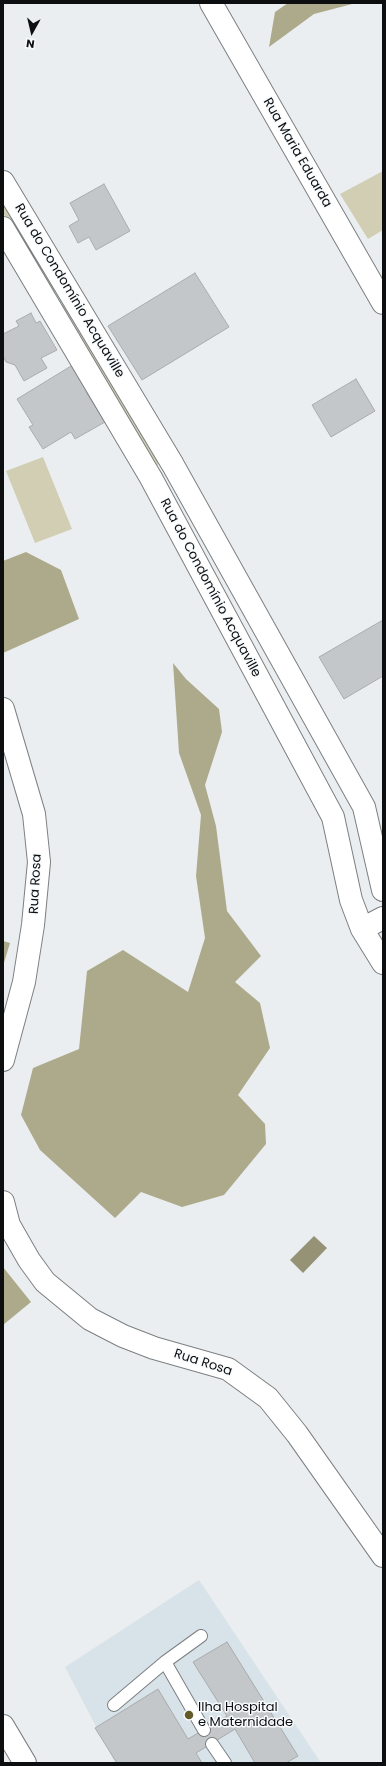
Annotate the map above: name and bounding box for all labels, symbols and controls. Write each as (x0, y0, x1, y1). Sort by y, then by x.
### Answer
north arrow (12, 12, 52, 52)
text: N (25, 35, 36, 52)
street label: Rua Maria Eduarda (259, 96, 335, 210)
street label: Rua do Condomínio Acquaville (11, 201, 127, 381)
street label: Rua do Condomínio Acquaville (156, 496, 264, 680)
street label: Rua Rosa (27, 853, 45, 915)
street label: Rua Rosa (172, 1346, 234, 1380)
place label: Ilha Hospital e Maternidade (198, 1700, 293, 1731)
marker: Ilha Hospital e Maternidade (183, 1709, 195, 1721)

